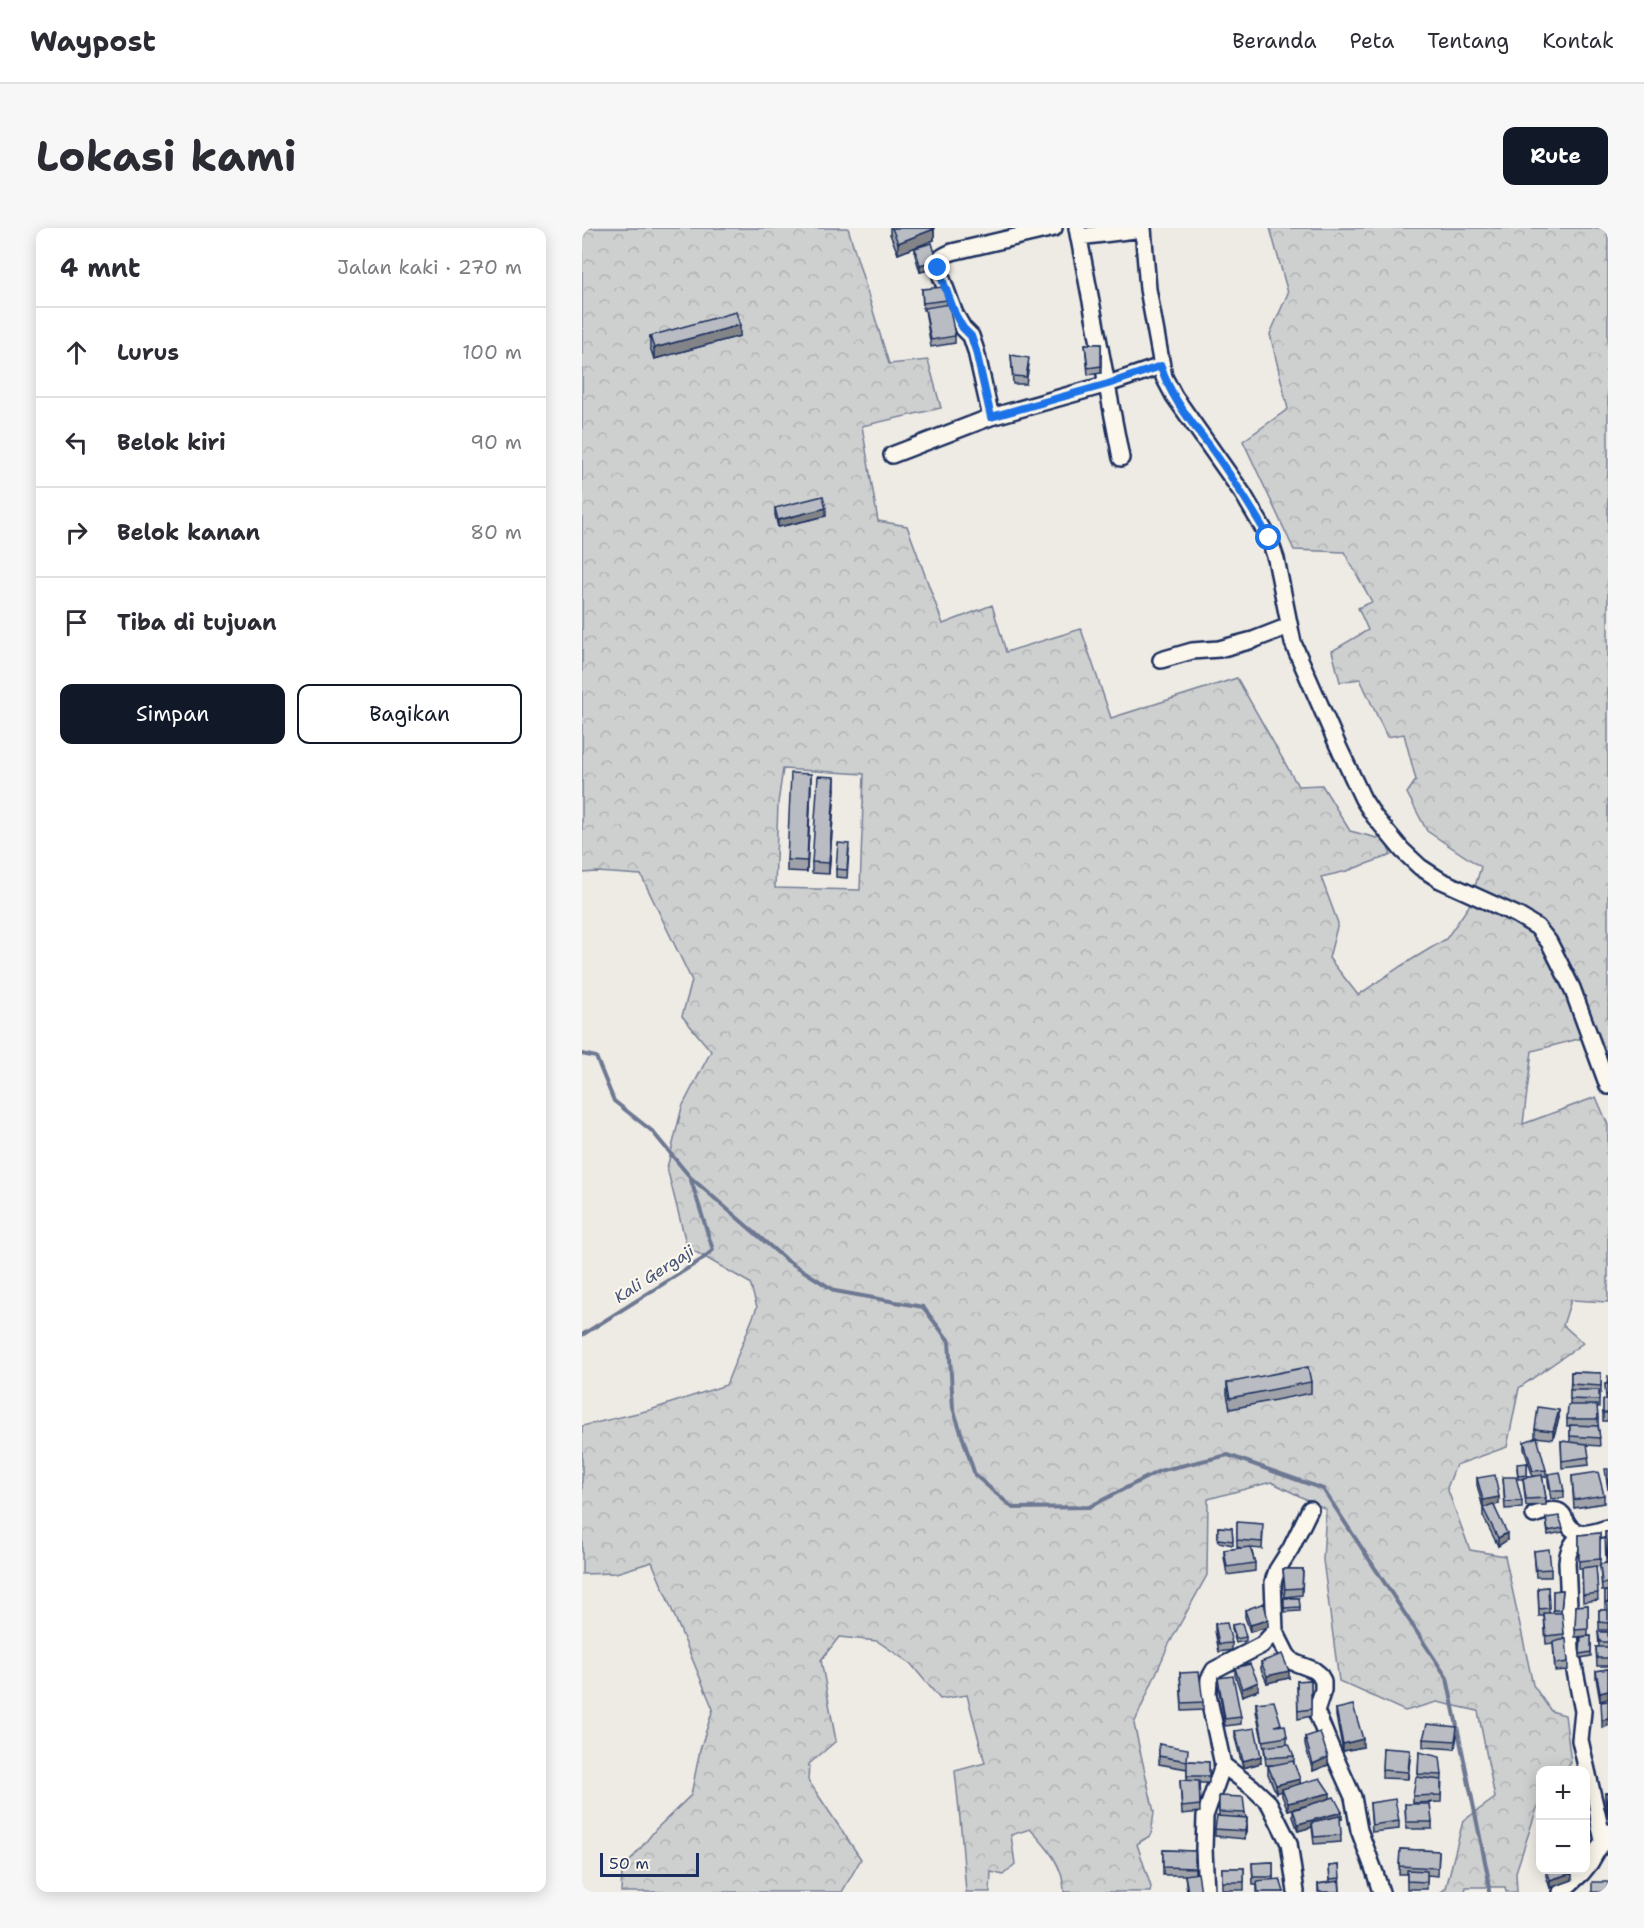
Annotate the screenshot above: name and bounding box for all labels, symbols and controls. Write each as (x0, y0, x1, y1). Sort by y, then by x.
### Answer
text: Waypost (30, 22, 156, 60)
text: Beranda (1232, 27, 1317, 55)
text: Peta (1350, 27, 1394, 55)
text: Tentang (1427, 27, 1509, 55)
text: Kontak (1542, 27, 1614, 55)
button: Rute (1503, 127, 1608, 185)
text: Lokasi kami (36, 128, 297, 184)
text: 4 mnt (60, 250, 140, 285)
text: Jalan kaki · 270 m (337, 254, 522, 280)
route end (924, 254, 950, 280)
icon: ahead (60, 336, 93, 369)
text: Lurus (117, 338, 179, 367)
text: 100 m (462, 339, 522, 365)
icon: left (60, 426, 93, 459)
text: Belok kiri (117, 428, 226, 457)
text: 90 m (470, 429, 522, 455)
icon: right (60, 516, 93, 549)
text: Belok kanan (117, 518, 260, 547)
text: 80 m (470, 519, 522, 545)
route start (1255, 524, 1281, 550)
icon: arrive (60, 606, 93, 639)
text: Tiba di tujuan (117, 608, 277, 637)
button: Simpan (60, 684, 285, 744)
button: Bagikan (297, 684, 522, 744)
water label: Kali Gergaji (610, 1240, 698, 1308)
map controls (1536, 1766, 1590, 1874)
button: + (1536, 1766, 1590, 1820)
button: − (1536, 1820, 1590, 1874)
scale bar (600, 1850, 699, 1878)
text: 50 m (609, 1853, 649, 1874)

